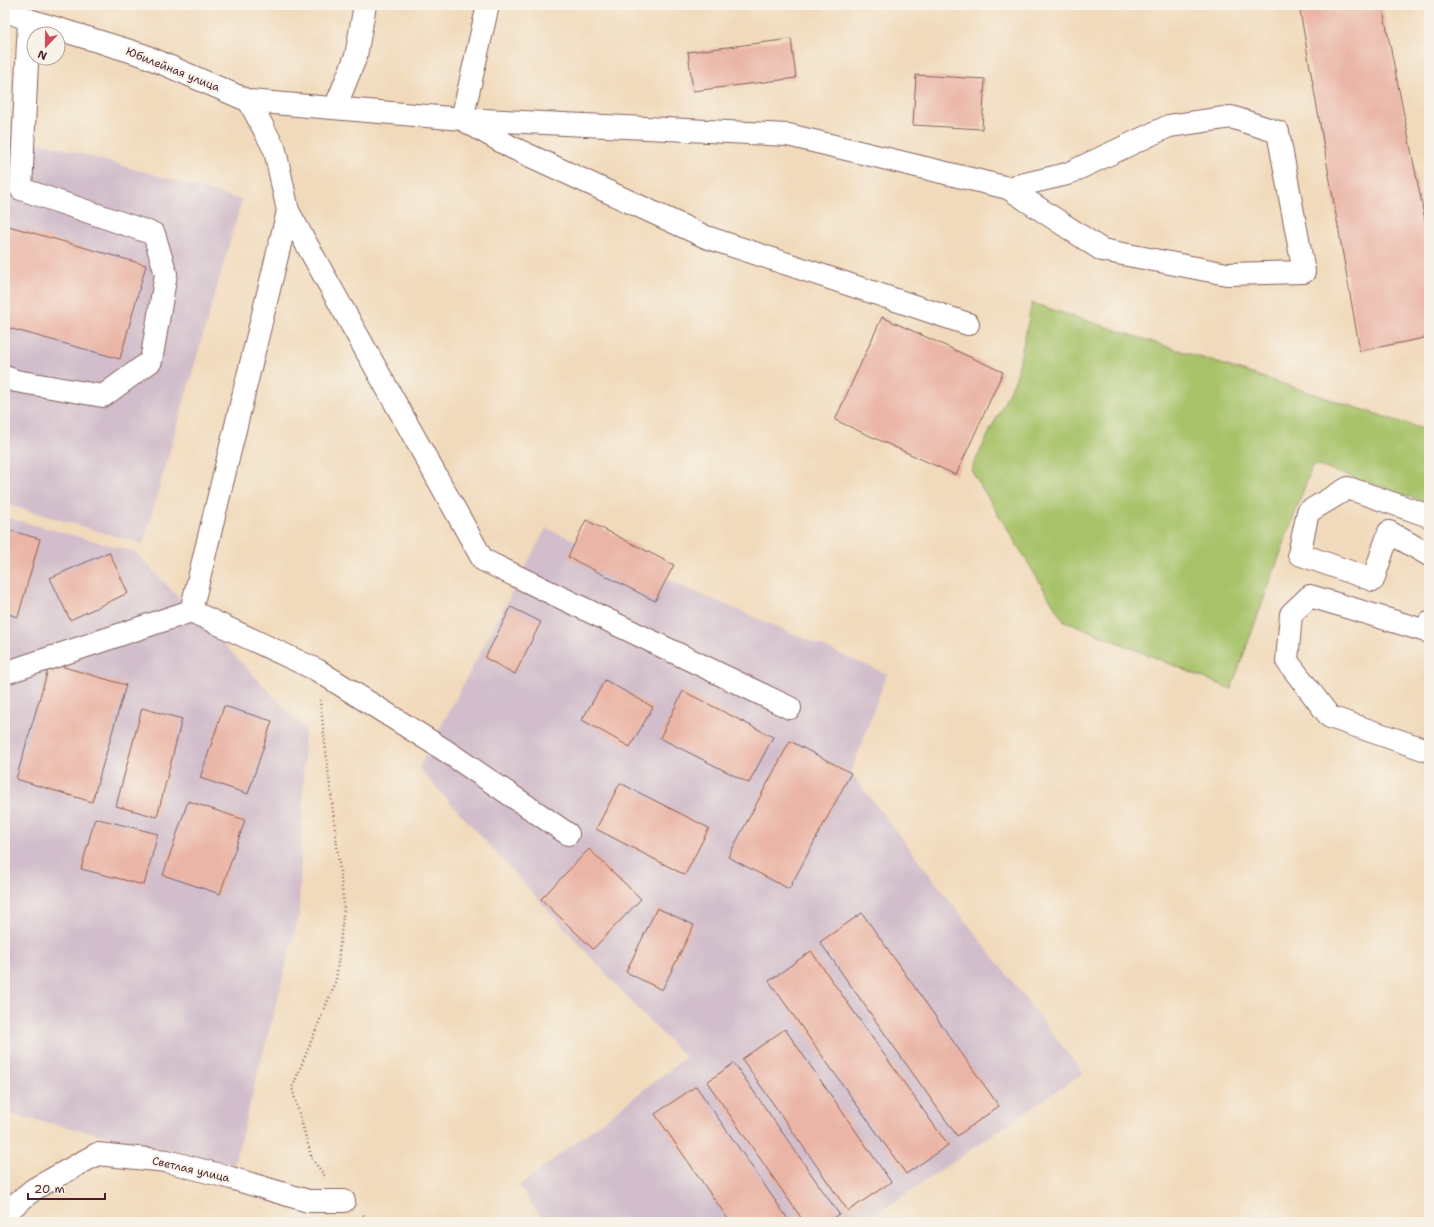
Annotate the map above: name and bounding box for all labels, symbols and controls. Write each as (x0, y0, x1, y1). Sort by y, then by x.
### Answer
north arrow (26, 26, 66, 66)
street label: Юбилейная улица (124, 44, 222, 95)
text: N (35, 46, 49, 63)
street label: Светлая улица (151, 1153, 231, 1186)
scale bar (28, 1175, 105, 1201)
text: 20 m (34, 1181, 65, 1197)

